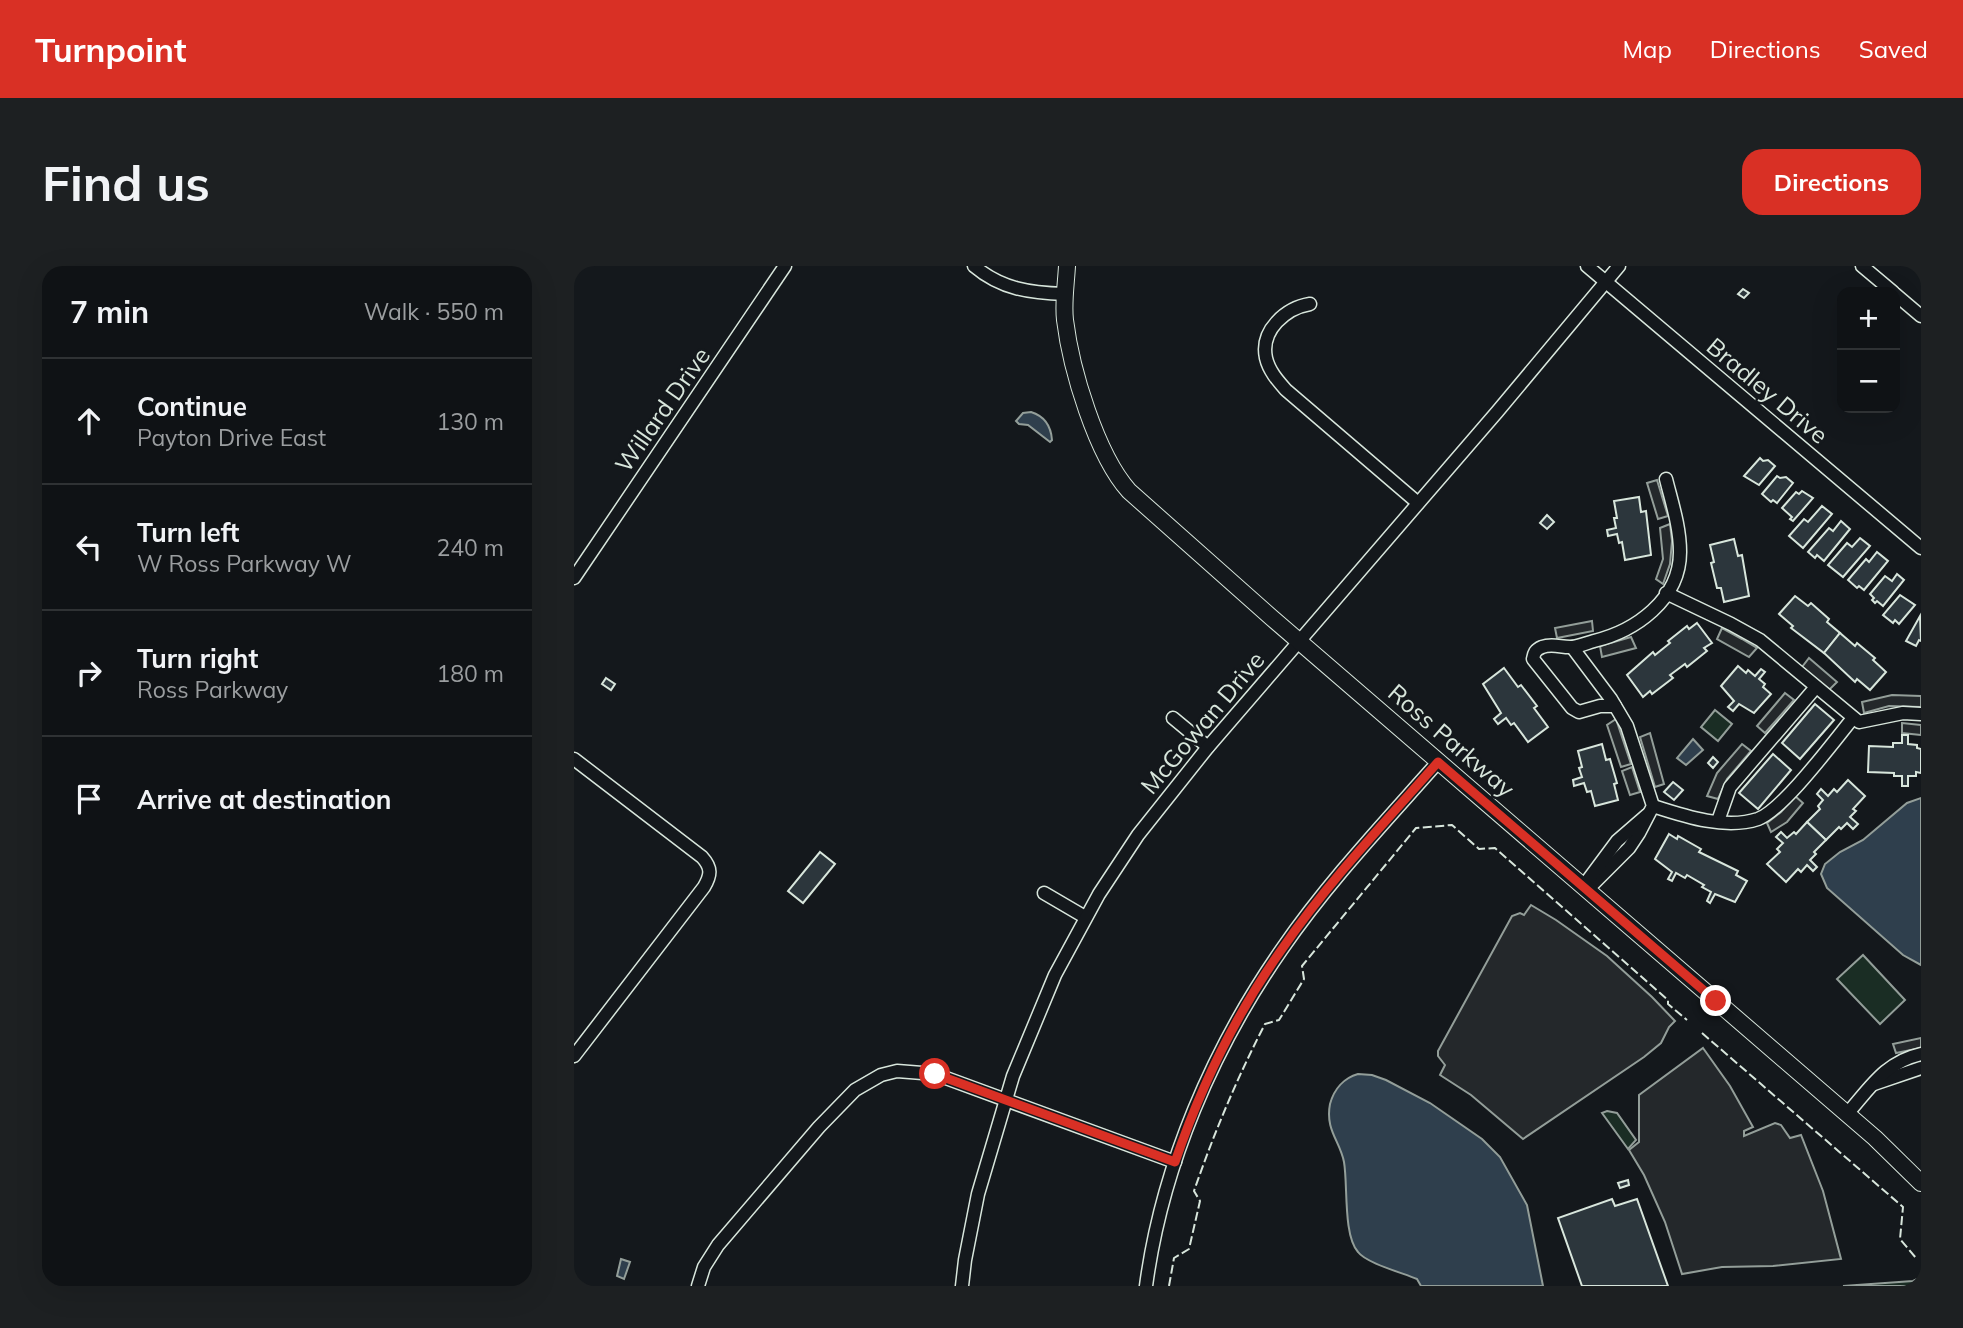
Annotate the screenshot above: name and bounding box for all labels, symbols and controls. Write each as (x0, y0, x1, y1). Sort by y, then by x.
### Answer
text: Turnpoint (35, 29, 187, 70)
text: Map (1622, 34, 1672, 64)
text: Directions (1710, 34, 1821, 64)
text: Saved (1859, 34, 1928, 64)
button: Directions (1742, 149, 1921, 215)
text: Find us (42, 152, 210, 213)
map controls (1837, 287, 1900, 413)
button: + (1837, 287, 1900, 350)
text: 7 min (70, 293, 149, 331)
text: Walk · 550 m (364, 297, 504, 326)
street label: Bradley Drive (1701, 331, 1834, 450)
street label: Willard Drive (608, 341, 716, 478)
button: − (1837, 350, 1900, 413)
text: Continue (137, 390, 247, 423)
icon: ahead (70, 402, 108, 440)
text: 130 m (436, 407, 504, 436)
text: Payton Drive East (137, 423, 326, 452)
text: Turn left (137, 516, 239, 549)
icon: left (70, 528, 108, 566)
text: 240 m (436, 533, 504, 562)
text: W Ross Parkway W (137, 549, 351, 578)
text: Turn right (137, 642, 258, 675)
street label: McGowan Drive (1134, 645, 1271, 800)
icon: right (70, 654, 108, 692)
text: 180 m (436, 659, 504, 688)
text: Ross Parkway (137, 675, 288, 704)
street label: Ross Parkway (1382, 677, 1521, 804)
icon: arrive (70, 780, 108, 818)
text: Arrive at destination (137, 783, 392, 816)
route end (1700, 985, 1731, 1016)
route start (919, 1058, 950, 1089)

